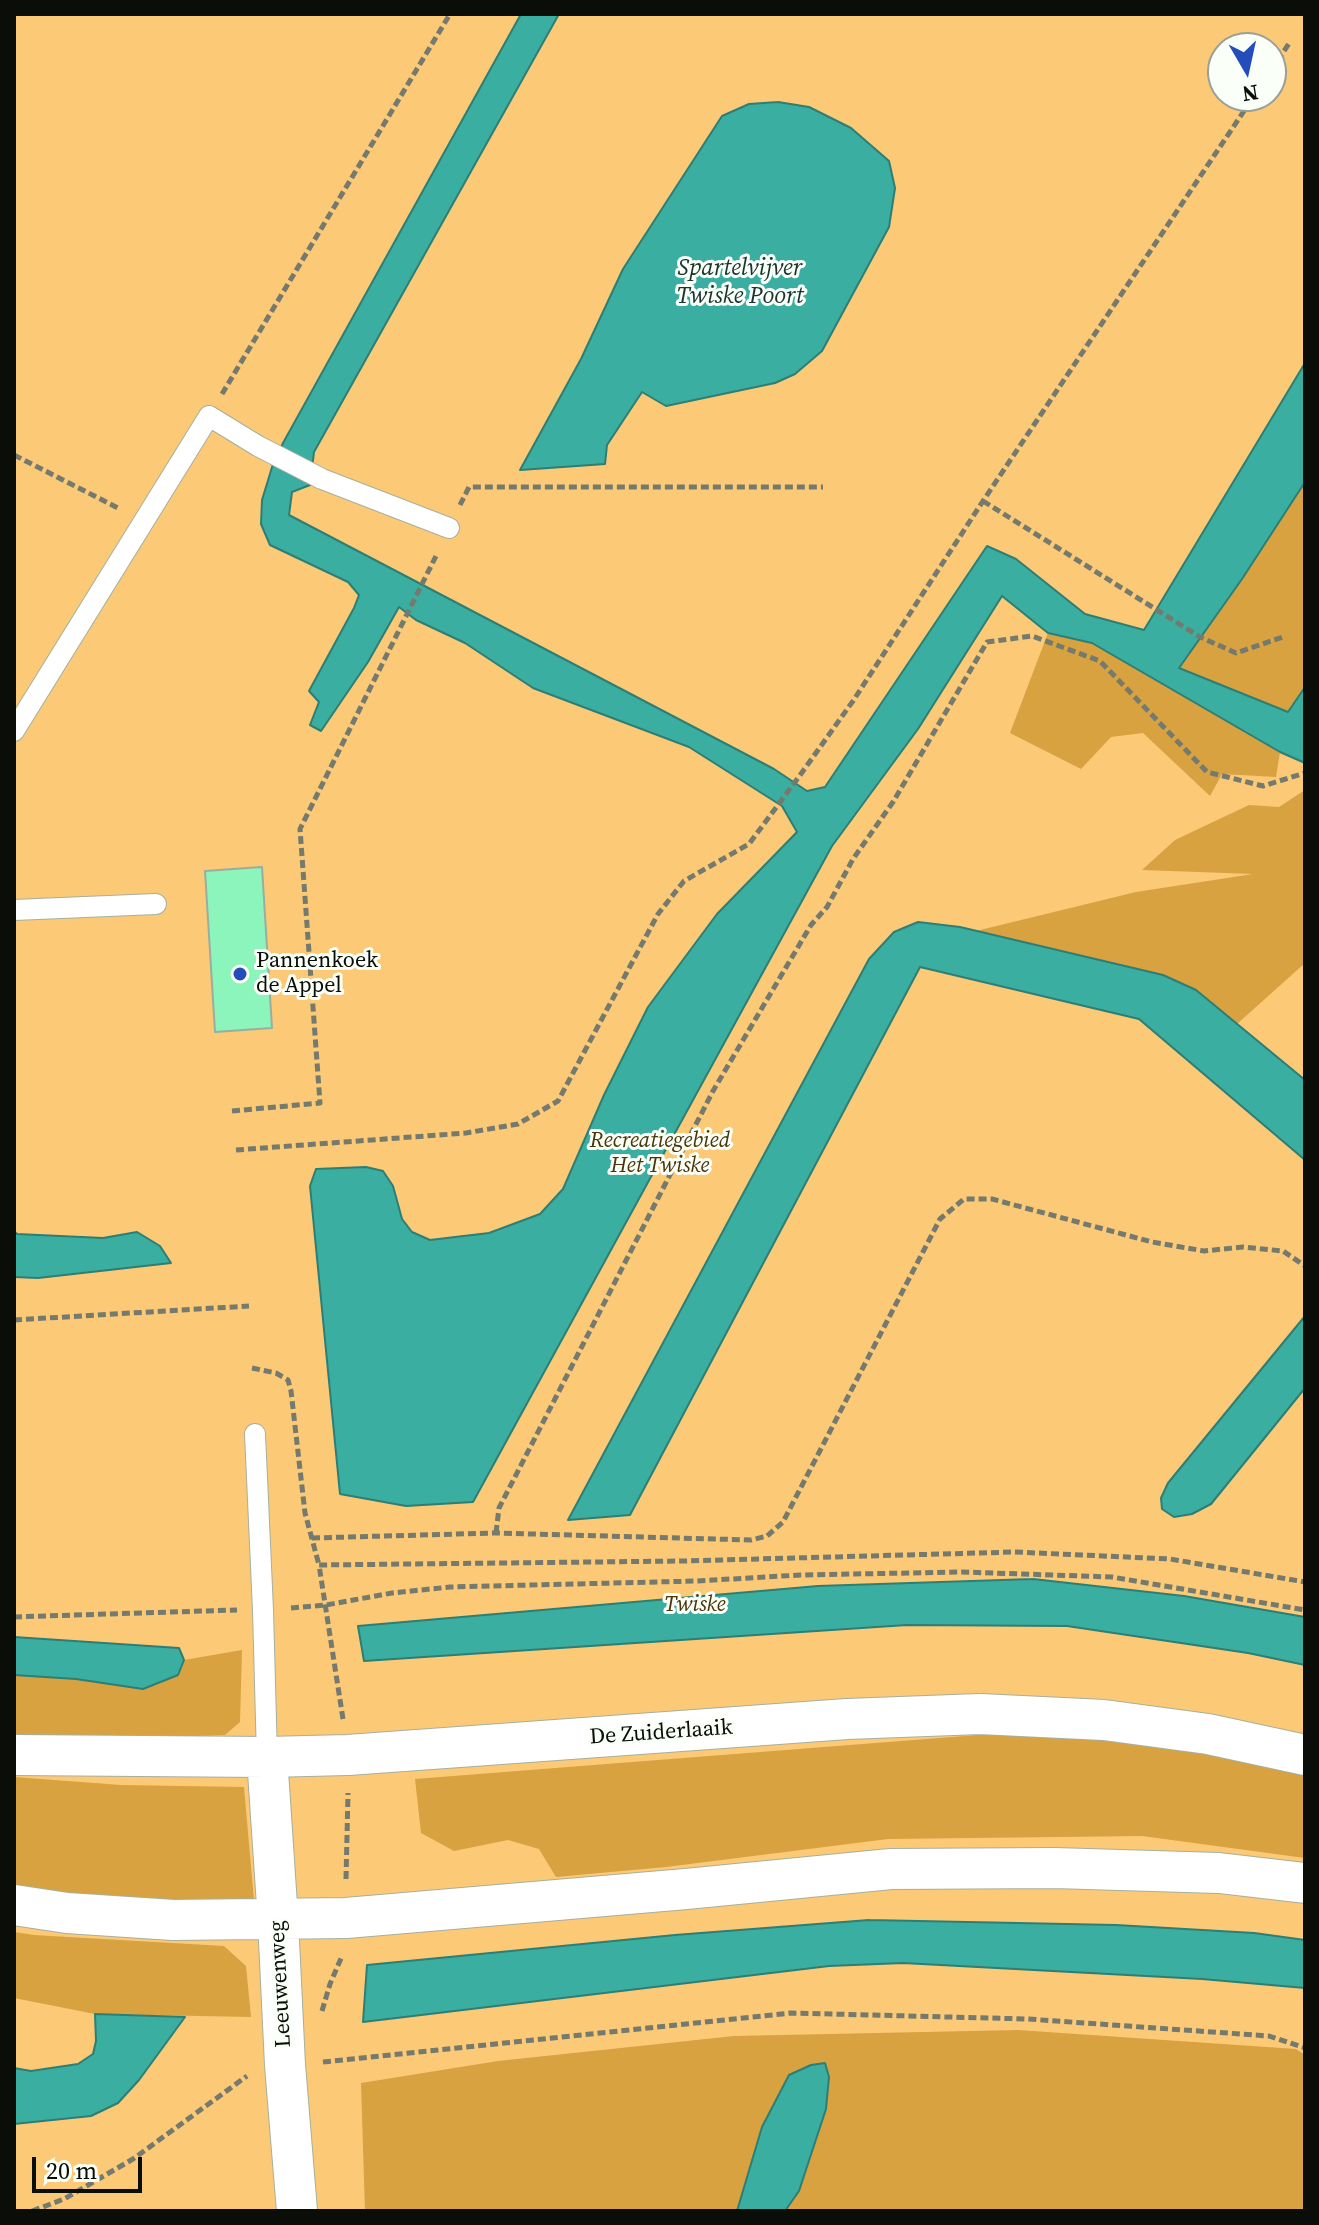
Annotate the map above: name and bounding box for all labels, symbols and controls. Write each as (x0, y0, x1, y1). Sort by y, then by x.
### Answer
north arrow (1207, 32, 1287, 112)
text: N (1240, 78, 1261, 110)
water label: Spartelvijver Twiske Poort (676, 255, 804, 311)
place label: Pannenkoek de Appel (256, 948, 378, 1000)
marker: Pannenkoek de Appel (231, 965, 249, 983)
park label: Recreatiegebied Het Twiske (590, 1128, 730, 1180)
park label: Twiske (664, 1592, 726, 1618)
street label: De Zuiderlaaik (589, 1715, 733, 1751)
street label: Leeuwenweg (264, 1920, 298, 2048)
scale bar (36, 2141, 146, 2191)
text: 20 m (46, 2154, 97, 2187)

